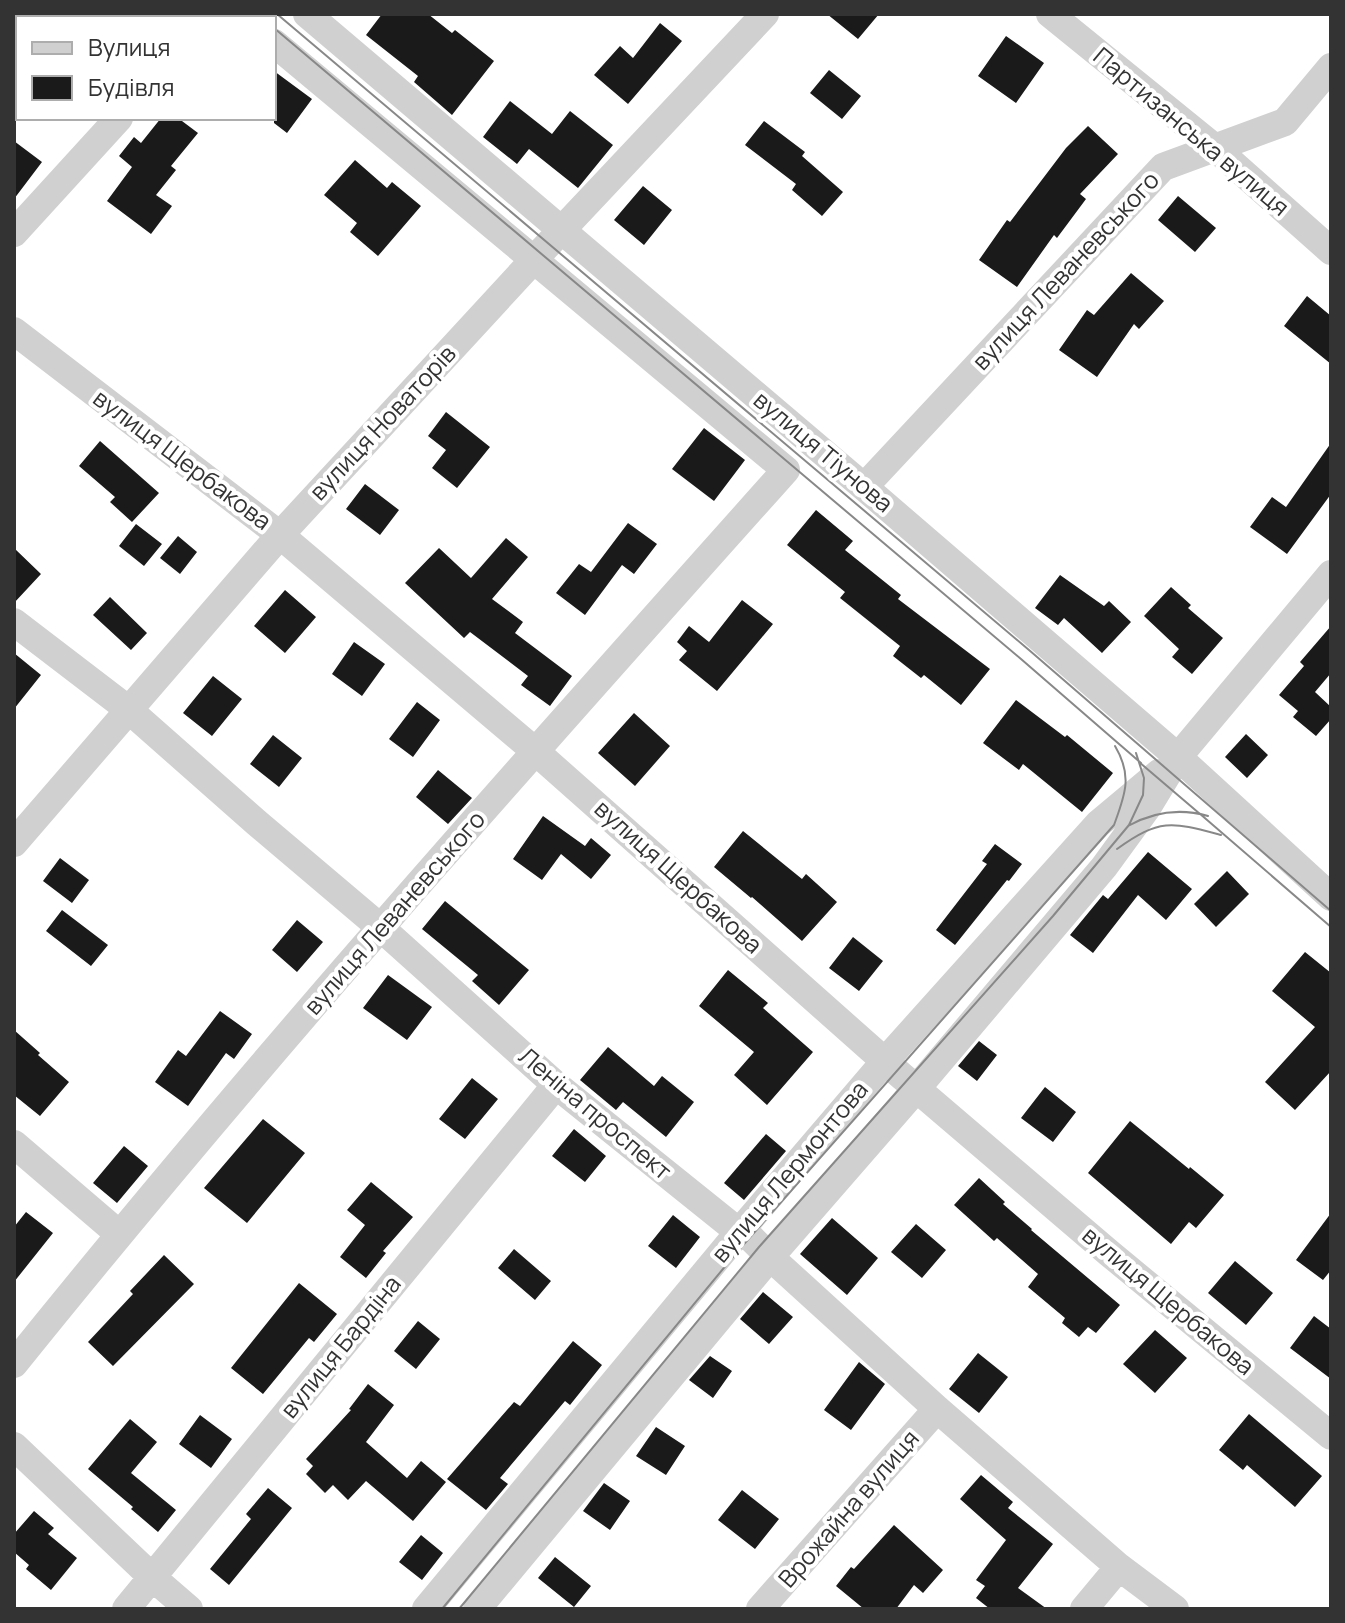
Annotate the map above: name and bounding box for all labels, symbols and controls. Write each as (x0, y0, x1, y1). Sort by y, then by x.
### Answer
legend (16, 16, 276, 120)
text: Вулиця (88, 30, 170, 63)
street label: Партизанська вулиця (1087, 39, 1297, 223)
text: Будівля (88, 70, 175, 103)
street label: вулиця Леваневського (964, 163, 1166, 377)
street label: вулиця Новаторів (301, 337, 463, 507)
street label: вулиця Щербакова (87, 381, 279, 537)
street label: вулиця Тіунова (747, 383, 901, 519)
street label: вулиця Щербакова (588, 792, 770, 960)
street label: вулиця Леваневського (296, 803, 492, 1021)
street label: Леніна проспект (513, 1039, 679, 1187)
street label: вулиця Лермонтова (703, 1073, 875, 1269)
street label: вулиця Щербакова (1076, 1218, 1262, 1382)
street label: вулиця Бардіна (272, 1268, 408, 1424)
street label: Врожайна вулиця (770, 1422, 926, 1594)

